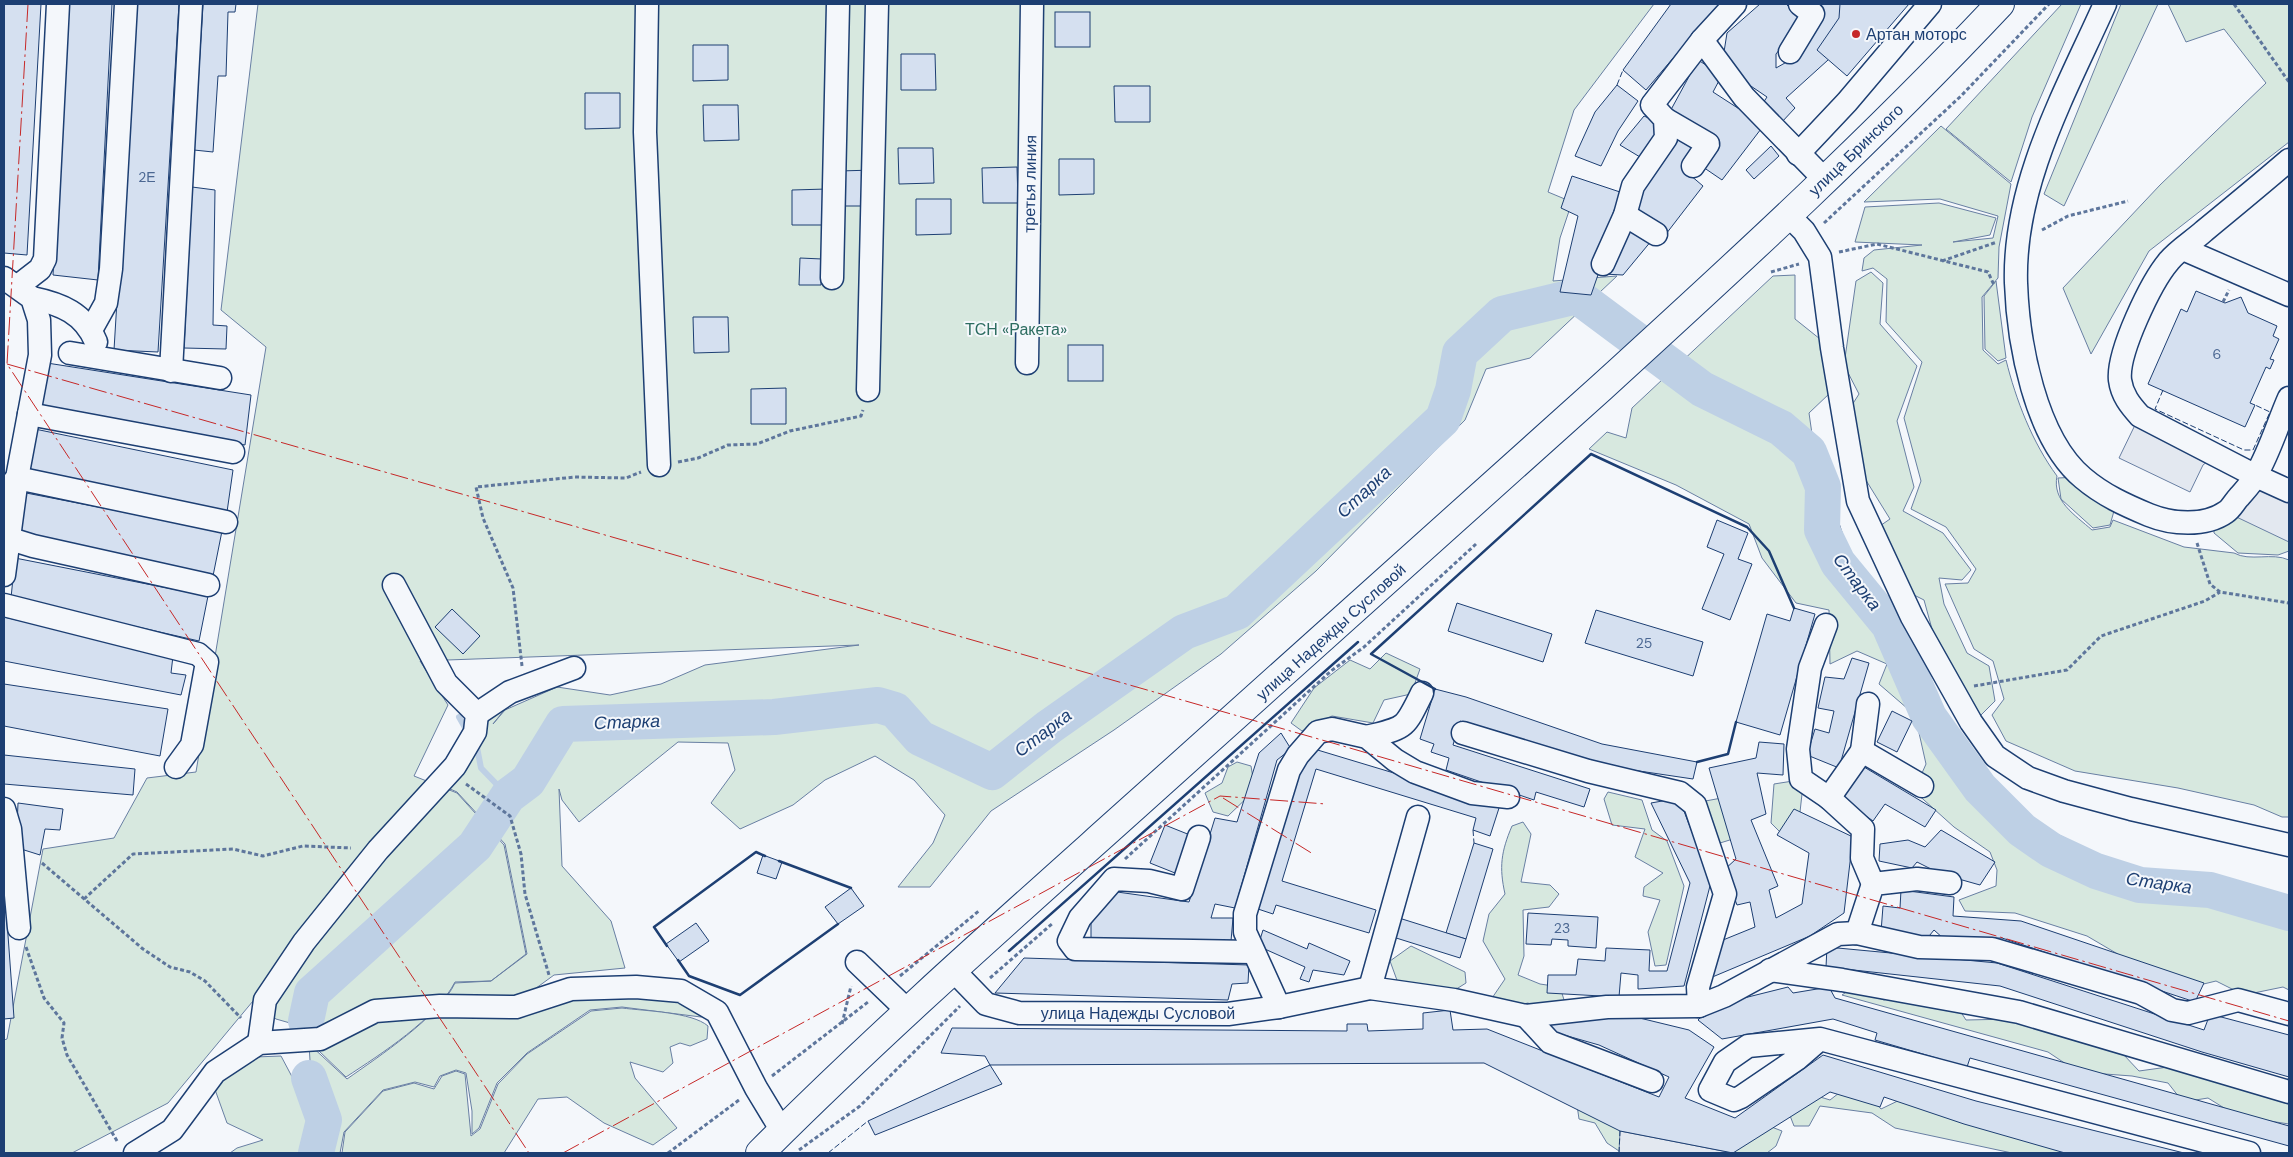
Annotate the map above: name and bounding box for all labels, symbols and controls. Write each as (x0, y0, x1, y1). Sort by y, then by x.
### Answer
place label: Артан моторс (1866, 24, 1967, 45)
marker: Артан моторс (1850, 28, 1862, 40)
street label: улица Бринского (1804, 99, 1908, 201)
street label: третья линия (1019, 135, 1041, 233)
house number: 2Е (138, 168, 156, 186)
park label: ТСН «Ракета» (965, 319, 1067, 340)
house number: 6 (2213, 345, 2221, 363)
water label: Старка (1332, 461, 1396, 523)
water label: Старка (1827, 548, 1887, 616)
street label: улица Надежды Сусловой (1252, 559, 1410, 705)
house number: 25 (1636, 634, 1652, 652)
water label: Старка (1009, 703, 1077, 763)
water label: Старка (593, 709, 661, 735)
water label: Старка (2124, 867, 2194, 899)
house number: 23 (1554, 919, 1570, 937)
street label: улица Надежды Сусловой (1041, 1003, 1235, 1024)

